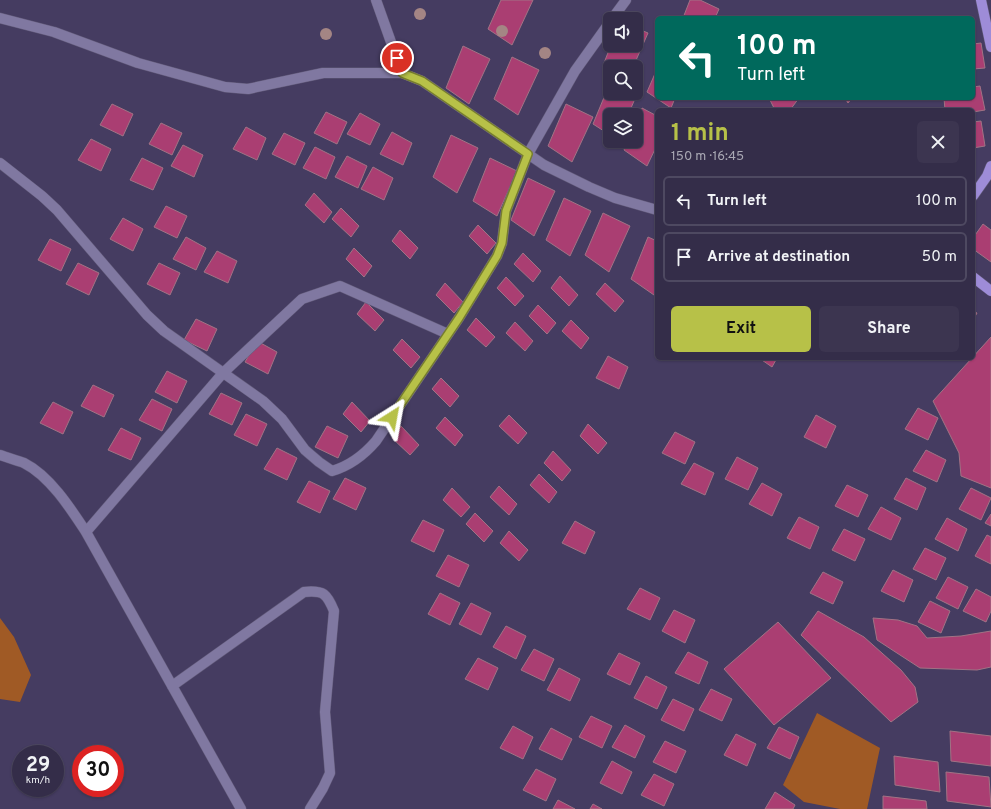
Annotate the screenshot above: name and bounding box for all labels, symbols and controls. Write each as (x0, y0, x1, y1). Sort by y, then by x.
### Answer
map controls (603, 12, 643, 148)
button: sound (603, 12, 643, 52)
text: 100 m (737, 29, 817, 65)
icon: left (671, 32, 723, 84)
pin (380, 41, 414, 75)
icon: arrive (386, 47, 408, 69)
button: search (603, 60, 643, 100)
text: Turn left (737, 64, 805, 87)
button: layers (603, 108, 643, 148)
text: 1 min (671, 119, 729, 149)
button: close (917, 121, 959, 163)
text: 150 m · 16:45 (671, 149, 744, 165)
icon: left (673, 190, 695, 212)
text: Turn left (707, 192, 767, 211)
text: 100 m (916, 192, 957, 211)
icon: arrive (673, 246, 695, 268)
text: Arrive at destination (707, 248, 850, 267)
text: 50 m (922, 248, 957, 267)
button: Exit (671, 306, 811, 352)
button: Share (819, 306, 959, 352)
position arrow (371, 396, 413, 438)
speed limit sign: 30 (72, 745, 124, 797)
text: 29 (26, 753, 50, 779)
text: km/h (26, 774, 50, 787)

